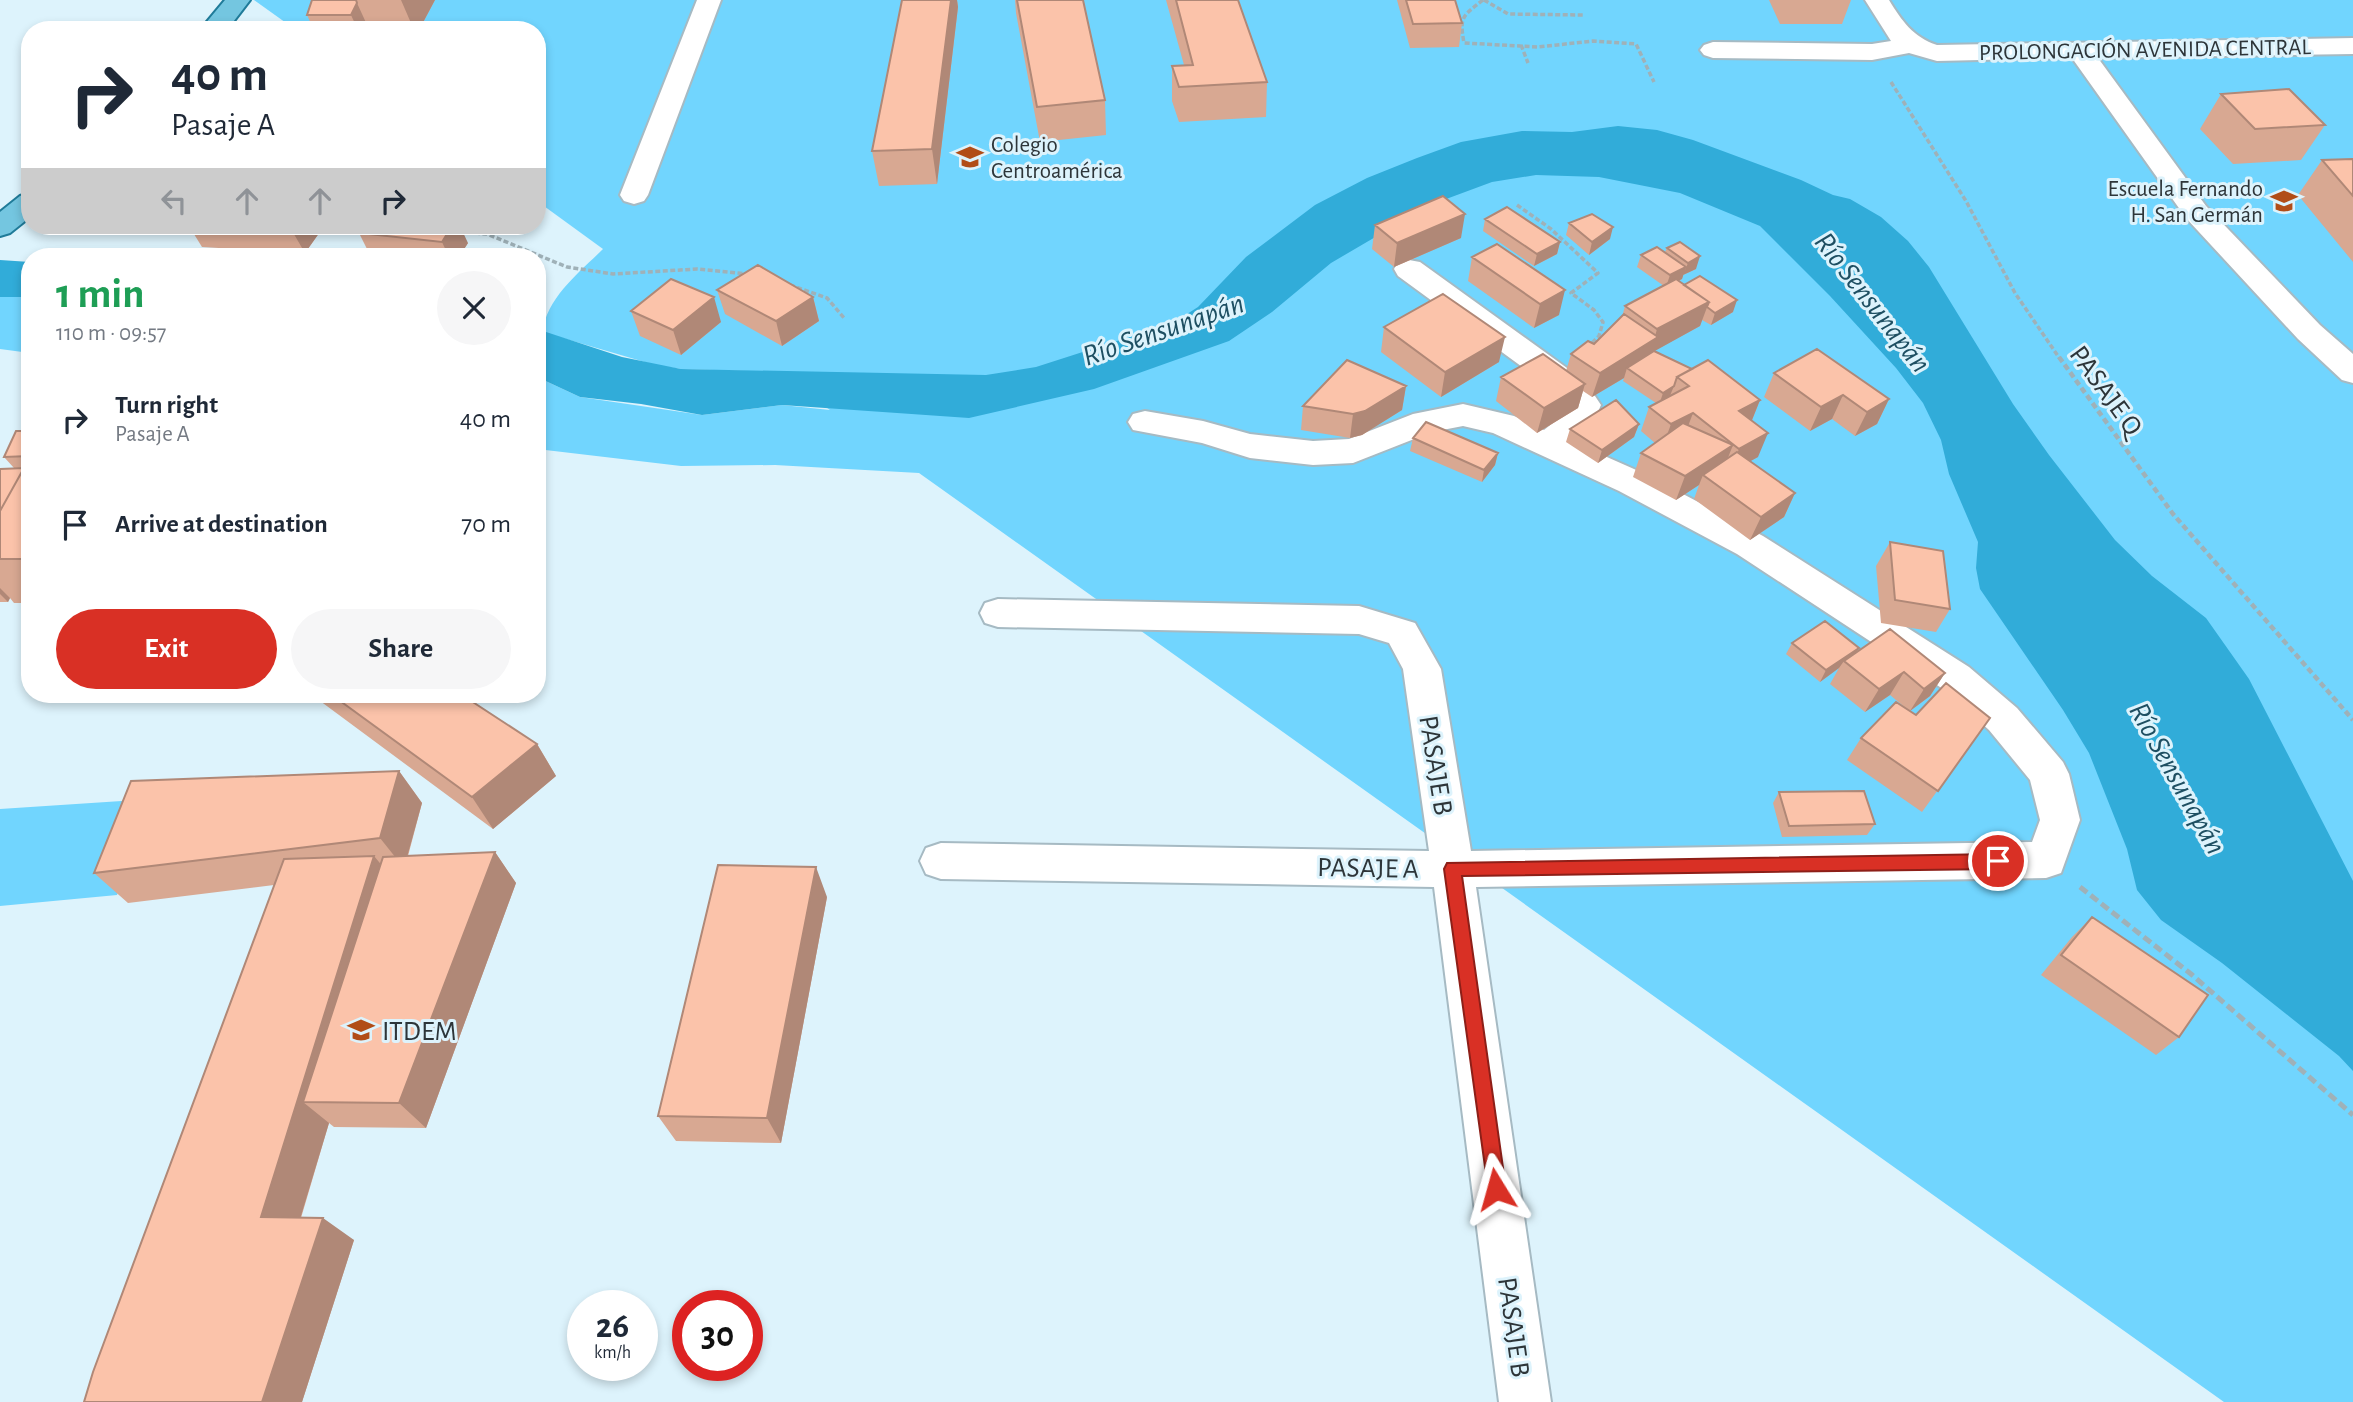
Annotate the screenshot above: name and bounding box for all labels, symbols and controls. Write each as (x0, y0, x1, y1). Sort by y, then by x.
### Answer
street label: PROLONGACIÓN AVENIDA CENTRAL (1979, 33, 2312, 65)
icon: right (56, 49, 147, 140)
text: 40 m (171, 51, 268, 100)
text: Pasaje A (171, 109, 275, 141)
place label: Colegio Centroamérica (991, 134, 1123, 183)
school or university icon: Colegio Centroamérica (955, 142, 985, 172)
place label: Escuela Fernando H. San Germán (2108, 178, 2263, 227)
icon: left (155, 182, 193, 220)
icon: ahead (228, 182, 266, 220)
icon: ahead (301, 182, 339, 220)
icon: right (374, 182, 412, 220)
school or university icon: Escuela Fernando H. San Germán (2269, 186, 2299, 216)
water label: Río Sensunapán (1809, 227, 1936, 378)
button: close (437, 271, 511, 345)
text: 1 min (56, 273, 145, 315)
water label: Río Sensunapán (1079, 288, 1248, 372)
text: 110 m · 09:57 (56, 322, 166, 345)
street label: PASAJE Q (2064, 341, 2149, 444)
text: Turn right (115, 392, 218, 418)
icon: right (56, 401, 94, 439)
text: 40 m (460, 406, 511, 432)
text: Pasaje A (115, 423, 190, 446)
icon: arrive (56, 506, 94, 544)
text: Arrive at destination (115, 511, 328, 537)
text: 70 m (461, 511, 511, 537)
button: Exit (56, 609, 277, 689)
button: Share (291, 609, 511, 689)
water label: Río Sensunapán (2123, 698, 2231, 859)
street label: PASAJE B (1413, 713, 1457, 817)
pin (1968, 831, 2028, 891)
icon: arrive (1979, 842, 2017, 880)
street label: PASAJE A (1317, 854, 1419, 884)
school or university icon: ITDEM (346, 1015, 376, 1045)
place label: ITDEM (382, 1018, 457, 1046)
position arrow (1459, 1152, 1533, 1226)
street label: PASAJE B (1492, 1276, 1534, 1379)
speed limit sign: 30 (672, 1290, 763, 1381)
text: 26 (596, 1309, 629, 1344)
text: km/h (594, 1344, 631, 1362)

